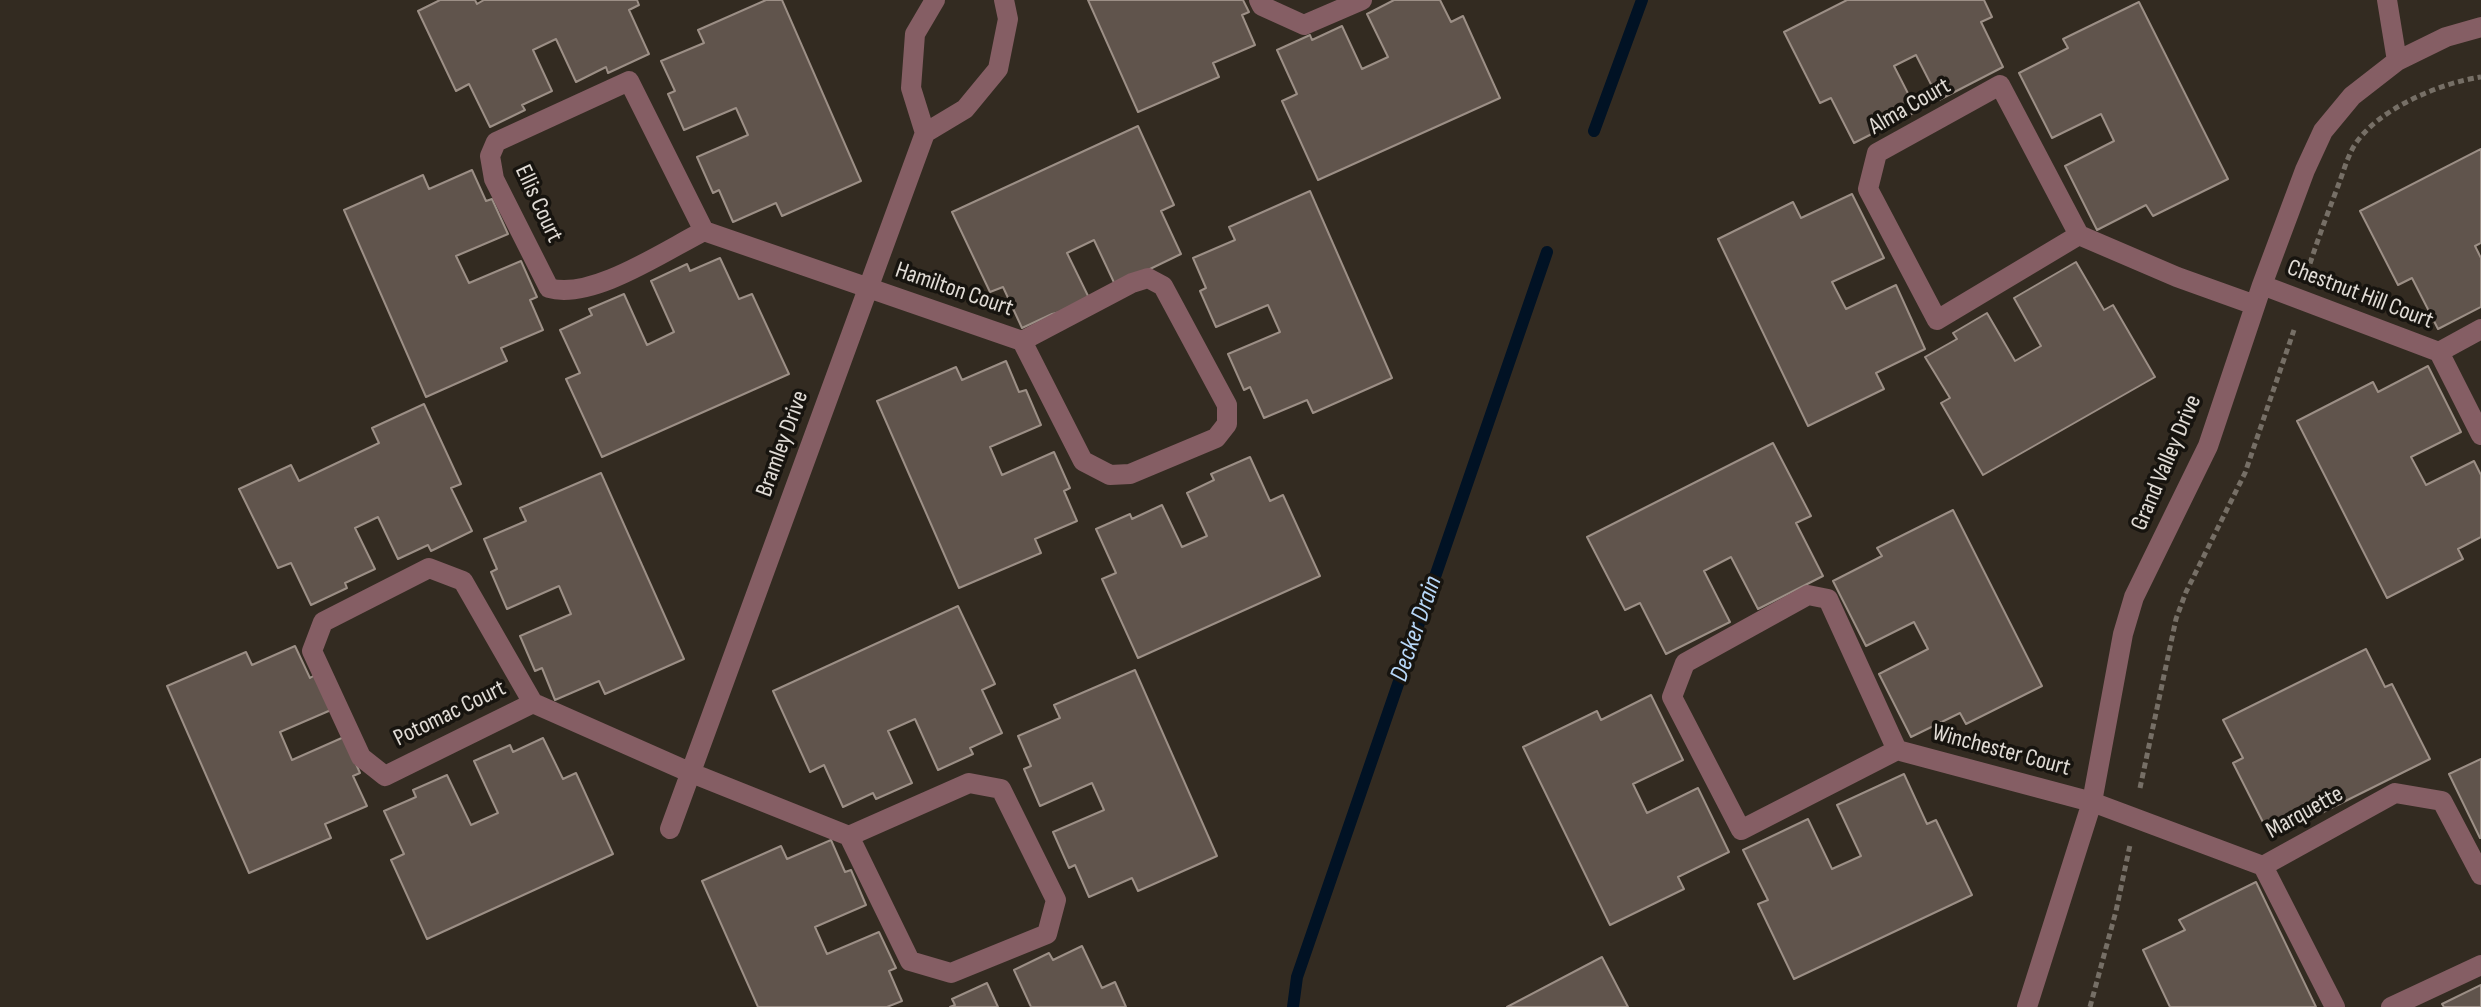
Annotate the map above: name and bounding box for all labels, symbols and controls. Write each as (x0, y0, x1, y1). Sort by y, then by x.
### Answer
street label: Alma Court (1864, 72, 1956, 142)
street label: Ellis Court (508, 161, 568, 247)
street label: Chestnut Hill Court (2283, 254, 2437, 336)
street label: Hamilton Court (891, 256, 1017, 324)
street label: Bramley Drive (751, 387, 815, 501)
street label: Grand Valley Drive (2126, 391, 2208, 535)
water label: Decker Drain (1384, 572, 1450, 686)
street label: Potomac Court (389, 675, 511, 753)
street label: Winchester Court (1929, 719, 2073, 783)
street label: Marquette (2261, 780, 2349, 846)

